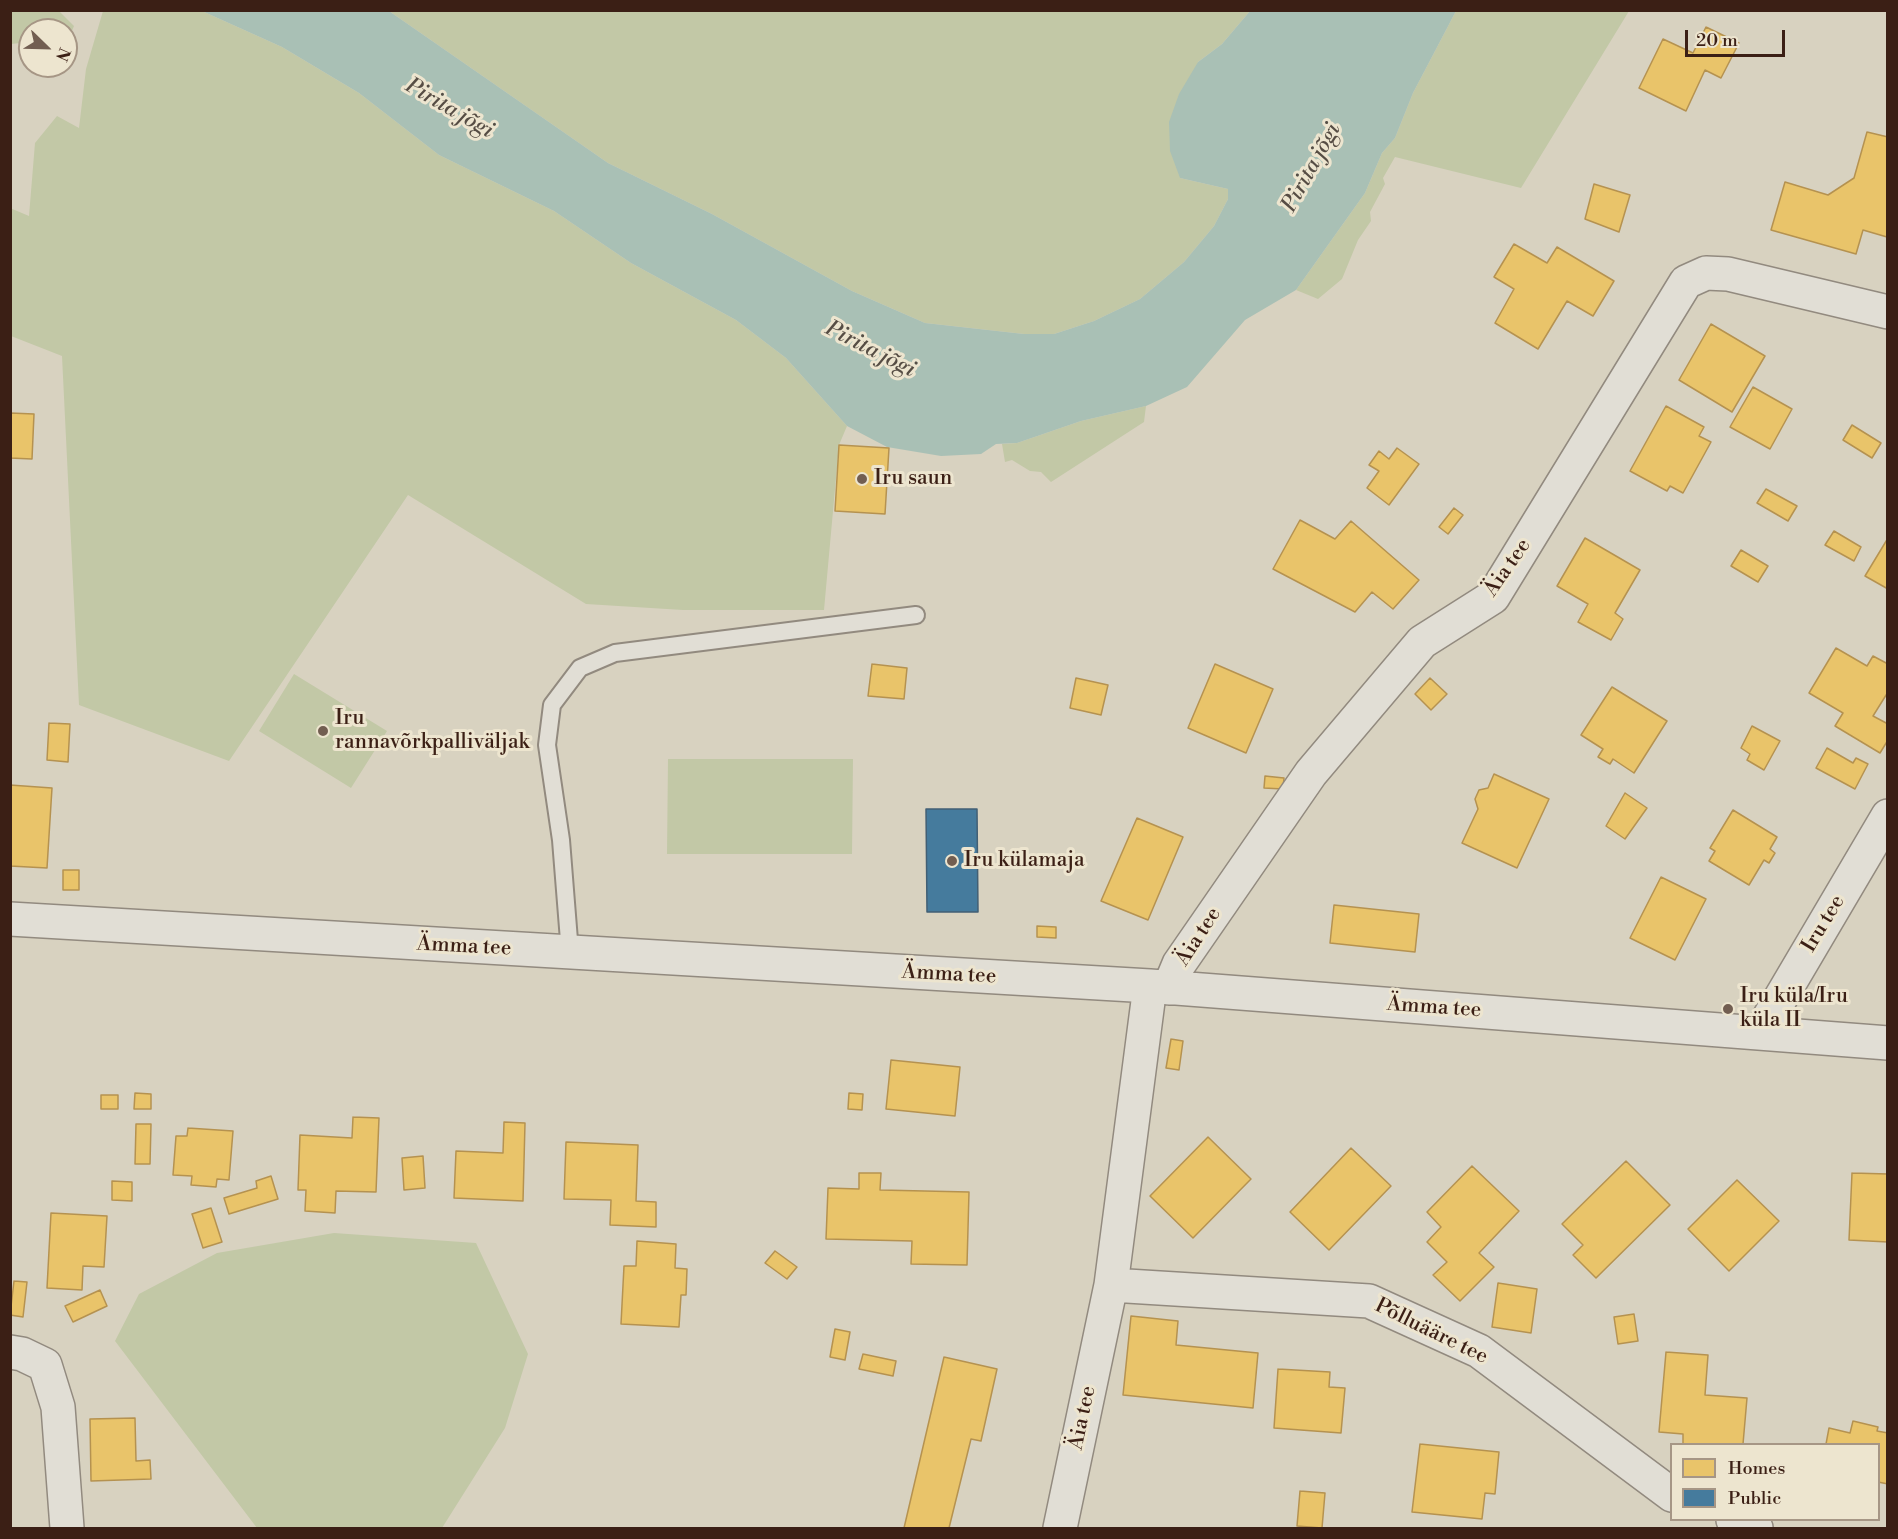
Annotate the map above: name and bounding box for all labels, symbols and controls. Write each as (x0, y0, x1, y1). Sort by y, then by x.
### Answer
north arrow (18, 18, 78, 78)
scale bar (1688, 18, 1788, 56)
text: 20 m (1696, 29, 1738, 52)
text: N (51, 45, 74, 64)
water label: Pirita jõgi (400, 73, 498, 145)
water label: Pirita jõgi (1277, 119, 1347, 217)
water label: Pirita jõgi (821, 316, 919, 384)
place label: Iru saun (874, 466, 952, 492)
marker: Iru saun (855, 472, 869, 486)
street label: Äia tee (1479, 534, 1537, 602)
place label: Iru rannavõrkpalliväljak (335, 706, 530, 756)
marker: Iru rannavõrkpalliväljak (316, 724, 330, 738)
place label: Iru külamaja (964, 848, 1085, 874)
marker: Iru külamaja (945, 854, 959, 868)
street label: Iru tee (1797, 891, 1851, 957)
street label: Äia tee (1171, 903, 1227, 971)
street label: Ämma tee (416, 932, 512, 962)
street label: Ämma tee (901, 960, 997, 990)
place label: Iru küla/Iru küla II (1740, 984, 1848, 1034)
street label: Ämma tee (1386, 992, 1482, 1024)
marker: Iru küla/Iru küla II (1721, 1002, 1735, 1016)
street label: Põlluääre tee (1370, 1294, 1492, 1370)
street label: Äia tee (1064, 1384, 1102, 1452)
legend (1670, 1443, 1880, 1521)
text: Homes (1728, 1457, 1785, 1480)
text: Public (1728, 1487, 1781, 1510)

